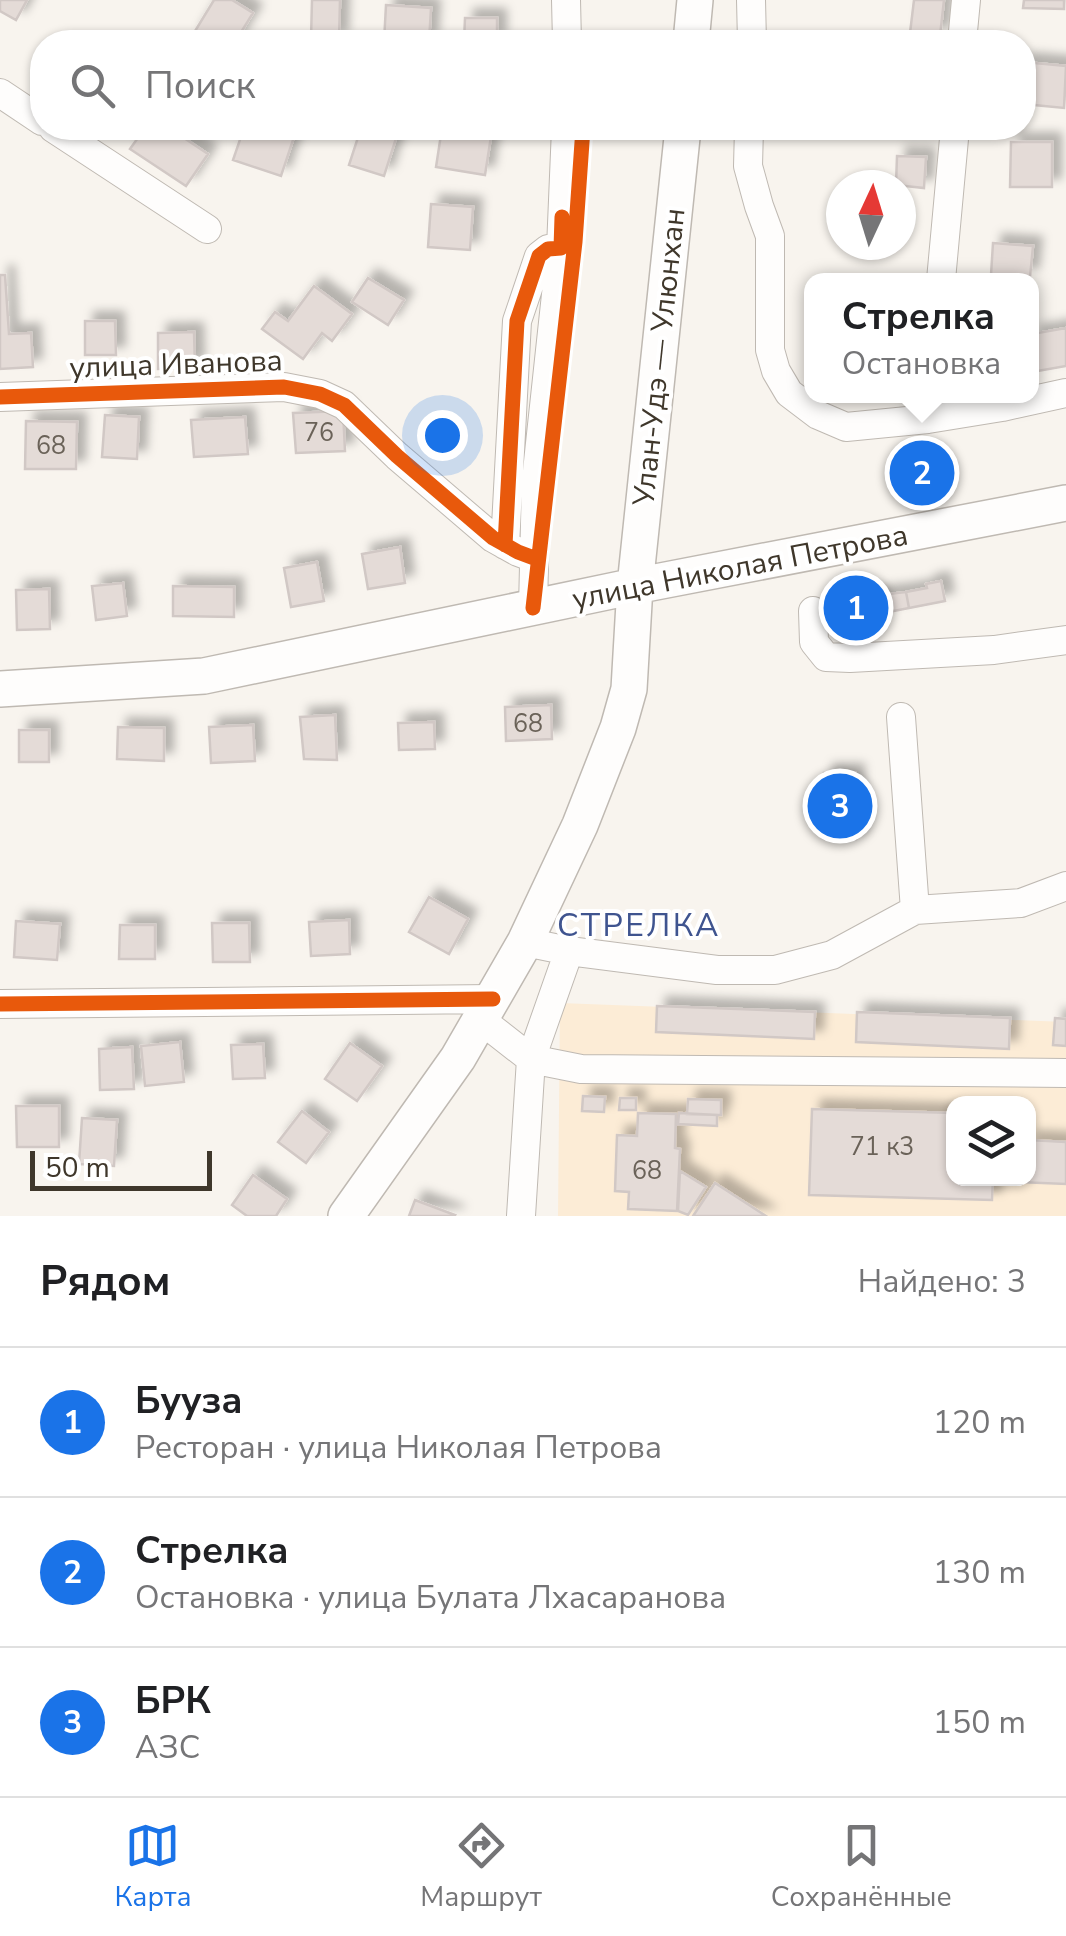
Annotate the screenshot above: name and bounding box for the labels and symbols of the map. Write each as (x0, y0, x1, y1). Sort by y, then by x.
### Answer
north arrow (826, 170, 916, 260)
street label: Улан-Удэ — Улюнхан (623, 206, 696, 509)
street label: улица Иванова (69, 340, 283, 389)
your location (417, 410, 468, 461)
house number: 76 (304, 416, 334, 450)
house number: 68 (36, 429, 66, 463)
pin: 2 (890, 436, 954, 510)
street label: улица Николая Петрова (569, 515, 911, 620)
pin: 1 (824, 570, 888, 646)
house number: 68 (513, 707, 543, 741)
pin: 3 (808, 768, 872, 844)
district label: СТРЕЛКА (557, 904, 721, 947)
house number: 71 к3 (850, 1130, 914, 1164)
scale bar (30, 1146, 212, 1190)
house number: 68 (632, 1154, 662, 1188)

